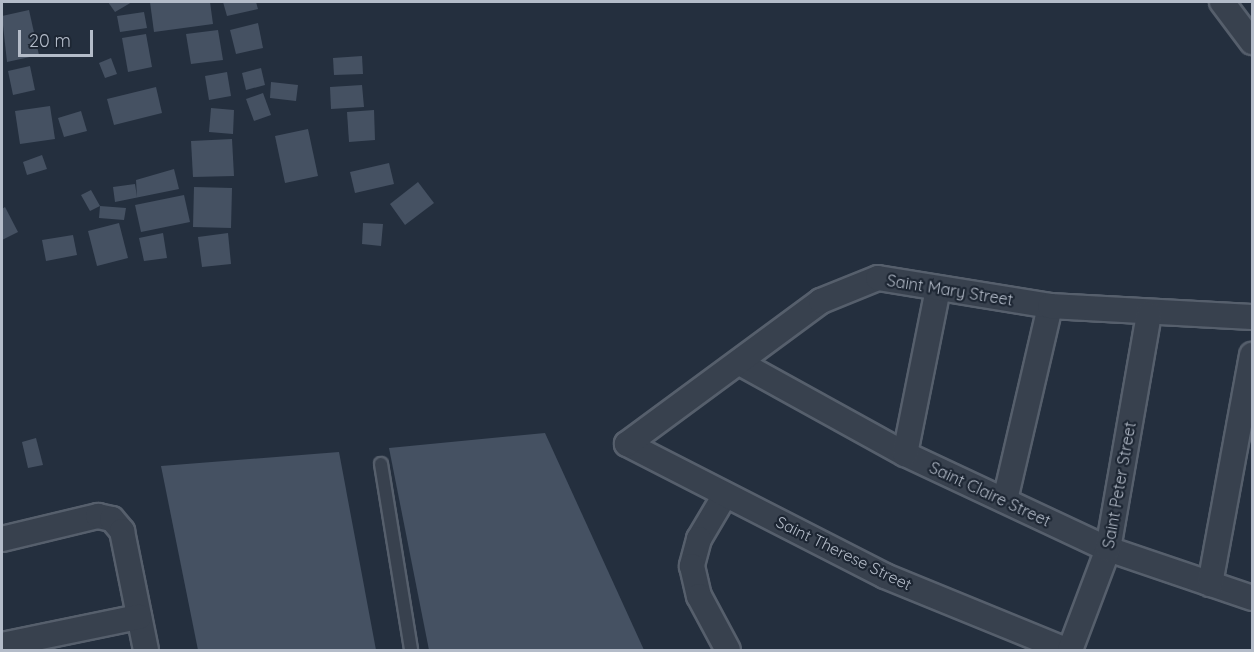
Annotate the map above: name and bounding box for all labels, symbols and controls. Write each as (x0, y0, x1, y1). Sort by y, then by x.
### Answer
scale bar (21, 18, 96, 56)
text: 20 m (29, 29, 71, 52)
street label: Saint Mary Street (886, 271, 1014, 309)
street label: Saint Peter Street (1098, 420, 1140, 550)
street label: Saint Claire Street (926, 458, 1054, 530)
street label: Saint Therese Street (773, 512, 915, 594)

